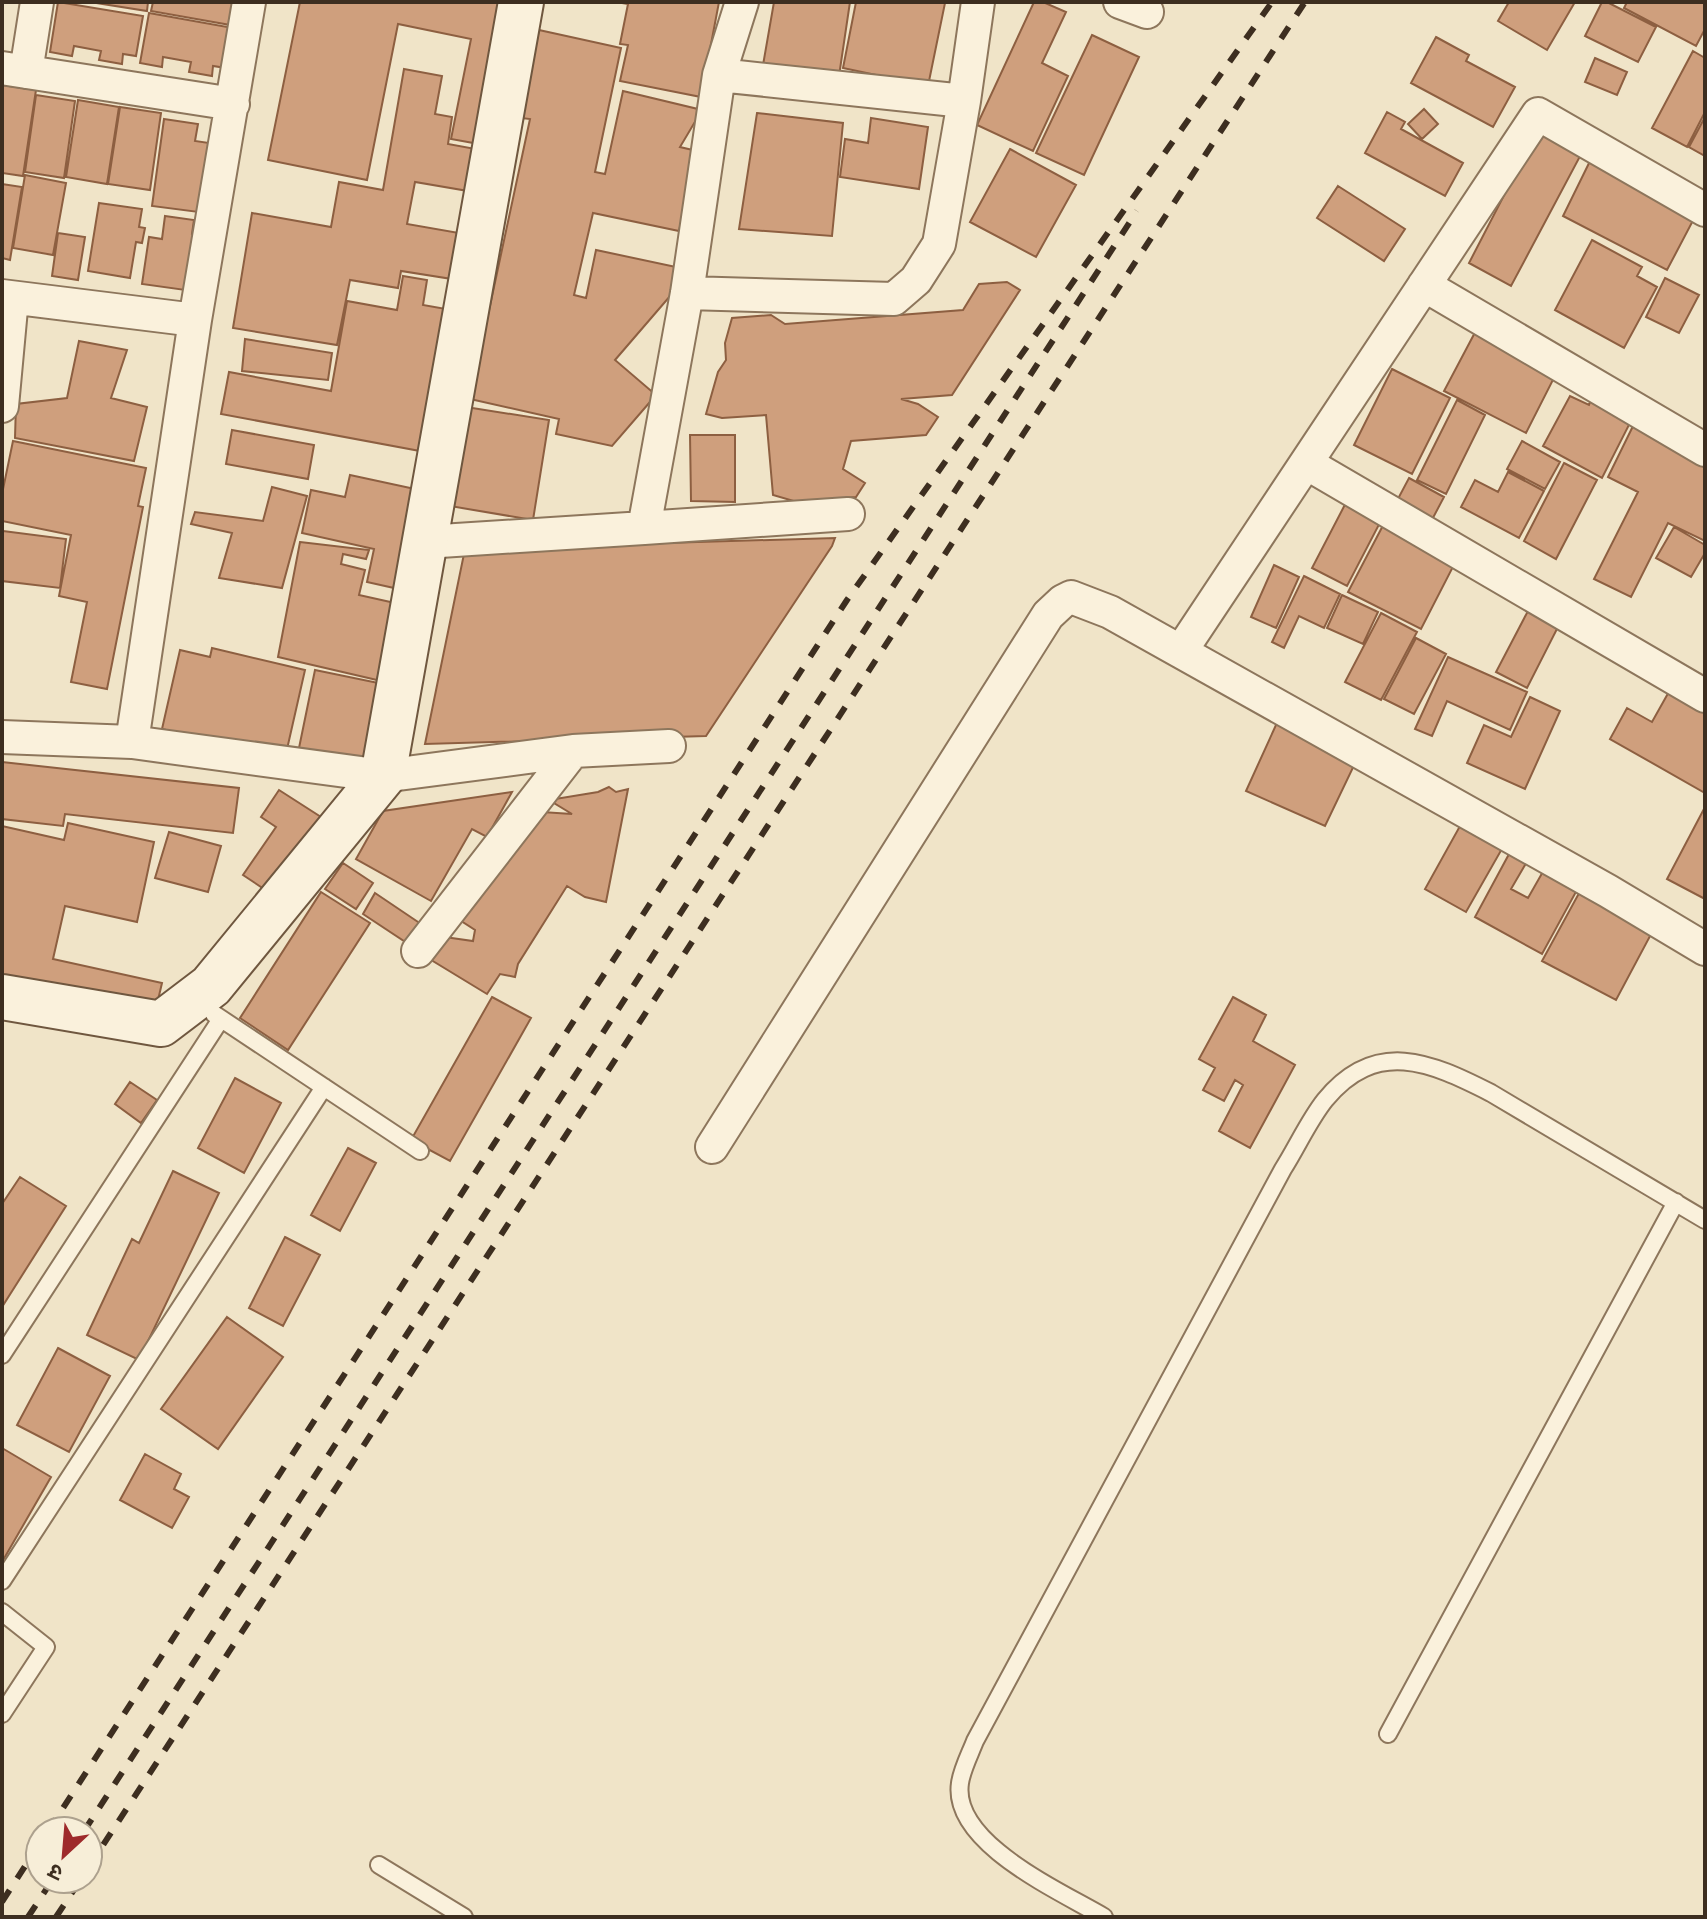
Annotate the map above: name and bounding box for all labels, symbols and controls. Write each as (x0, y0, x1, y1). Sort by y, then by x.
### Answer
north arrow (24, 1815, 104, 1895)
text: उ (42, 1857, 67, 1888)

